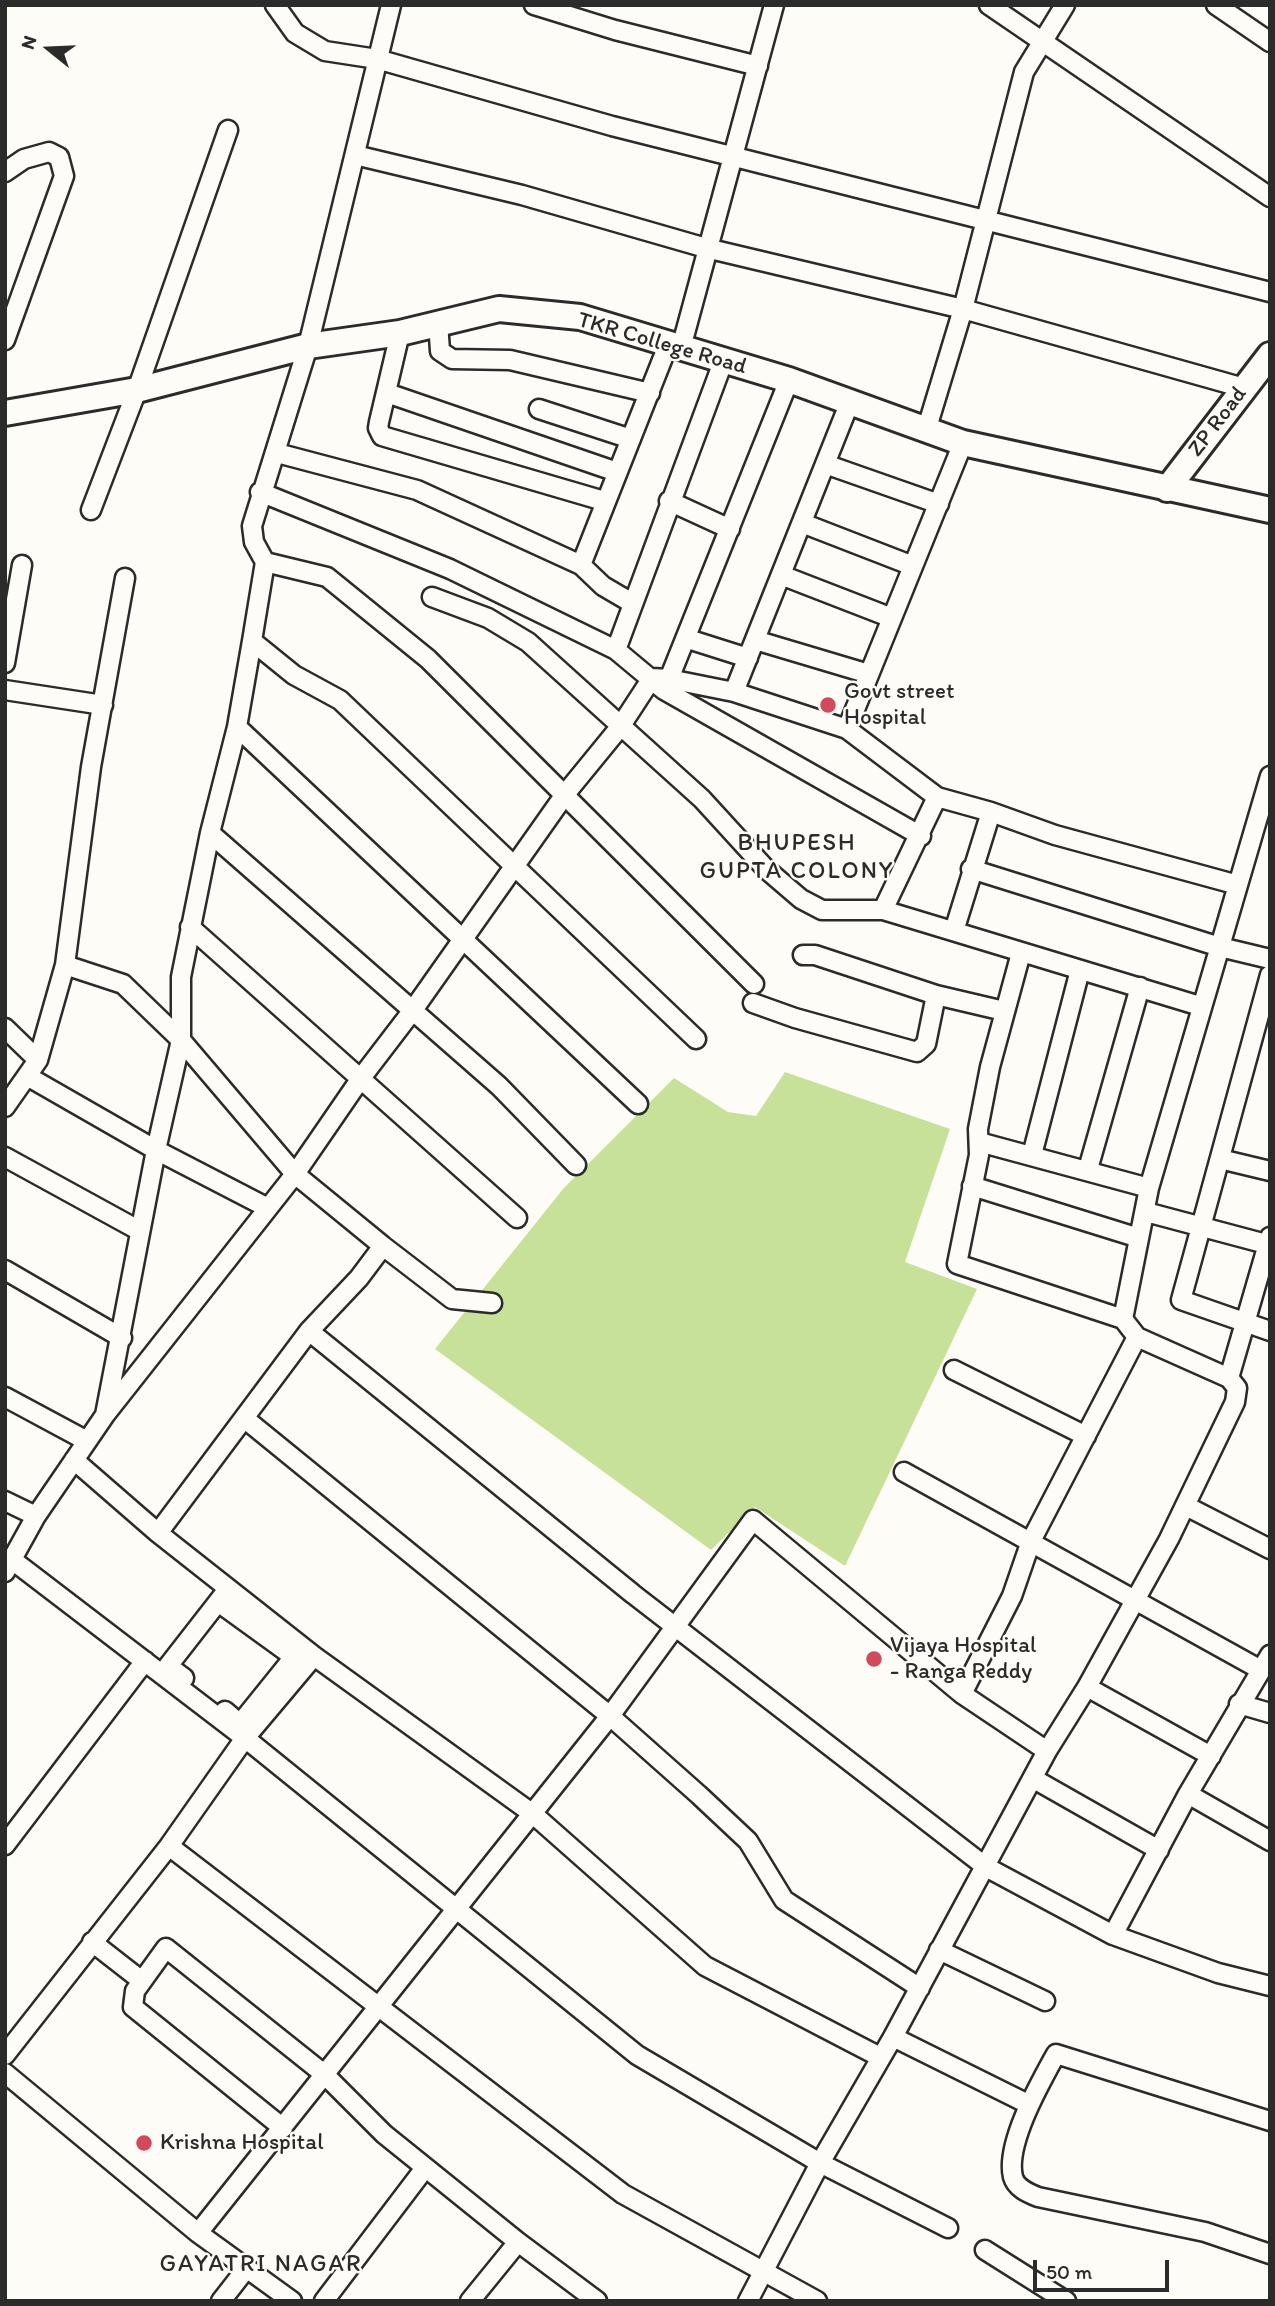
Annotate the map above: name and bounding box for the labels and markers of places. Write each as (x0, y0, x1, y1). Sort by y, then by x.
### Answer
place label: Govt street Hospital (844, 678, 955, 732)
marker: Govt street Hospital (818, 695, 838, 715)
place label: Vijaya Hospital - Ranga Reddy (890, 1632, 1037, 1686)
marker: Vijaya Hospital - Ranga Reddy (864, 1649, 884, 1669)
place label: Krishna Hospital (160, 2129, 324, 2157)
marker: Krishna Hospital (134, 2133, 154, 2153)

